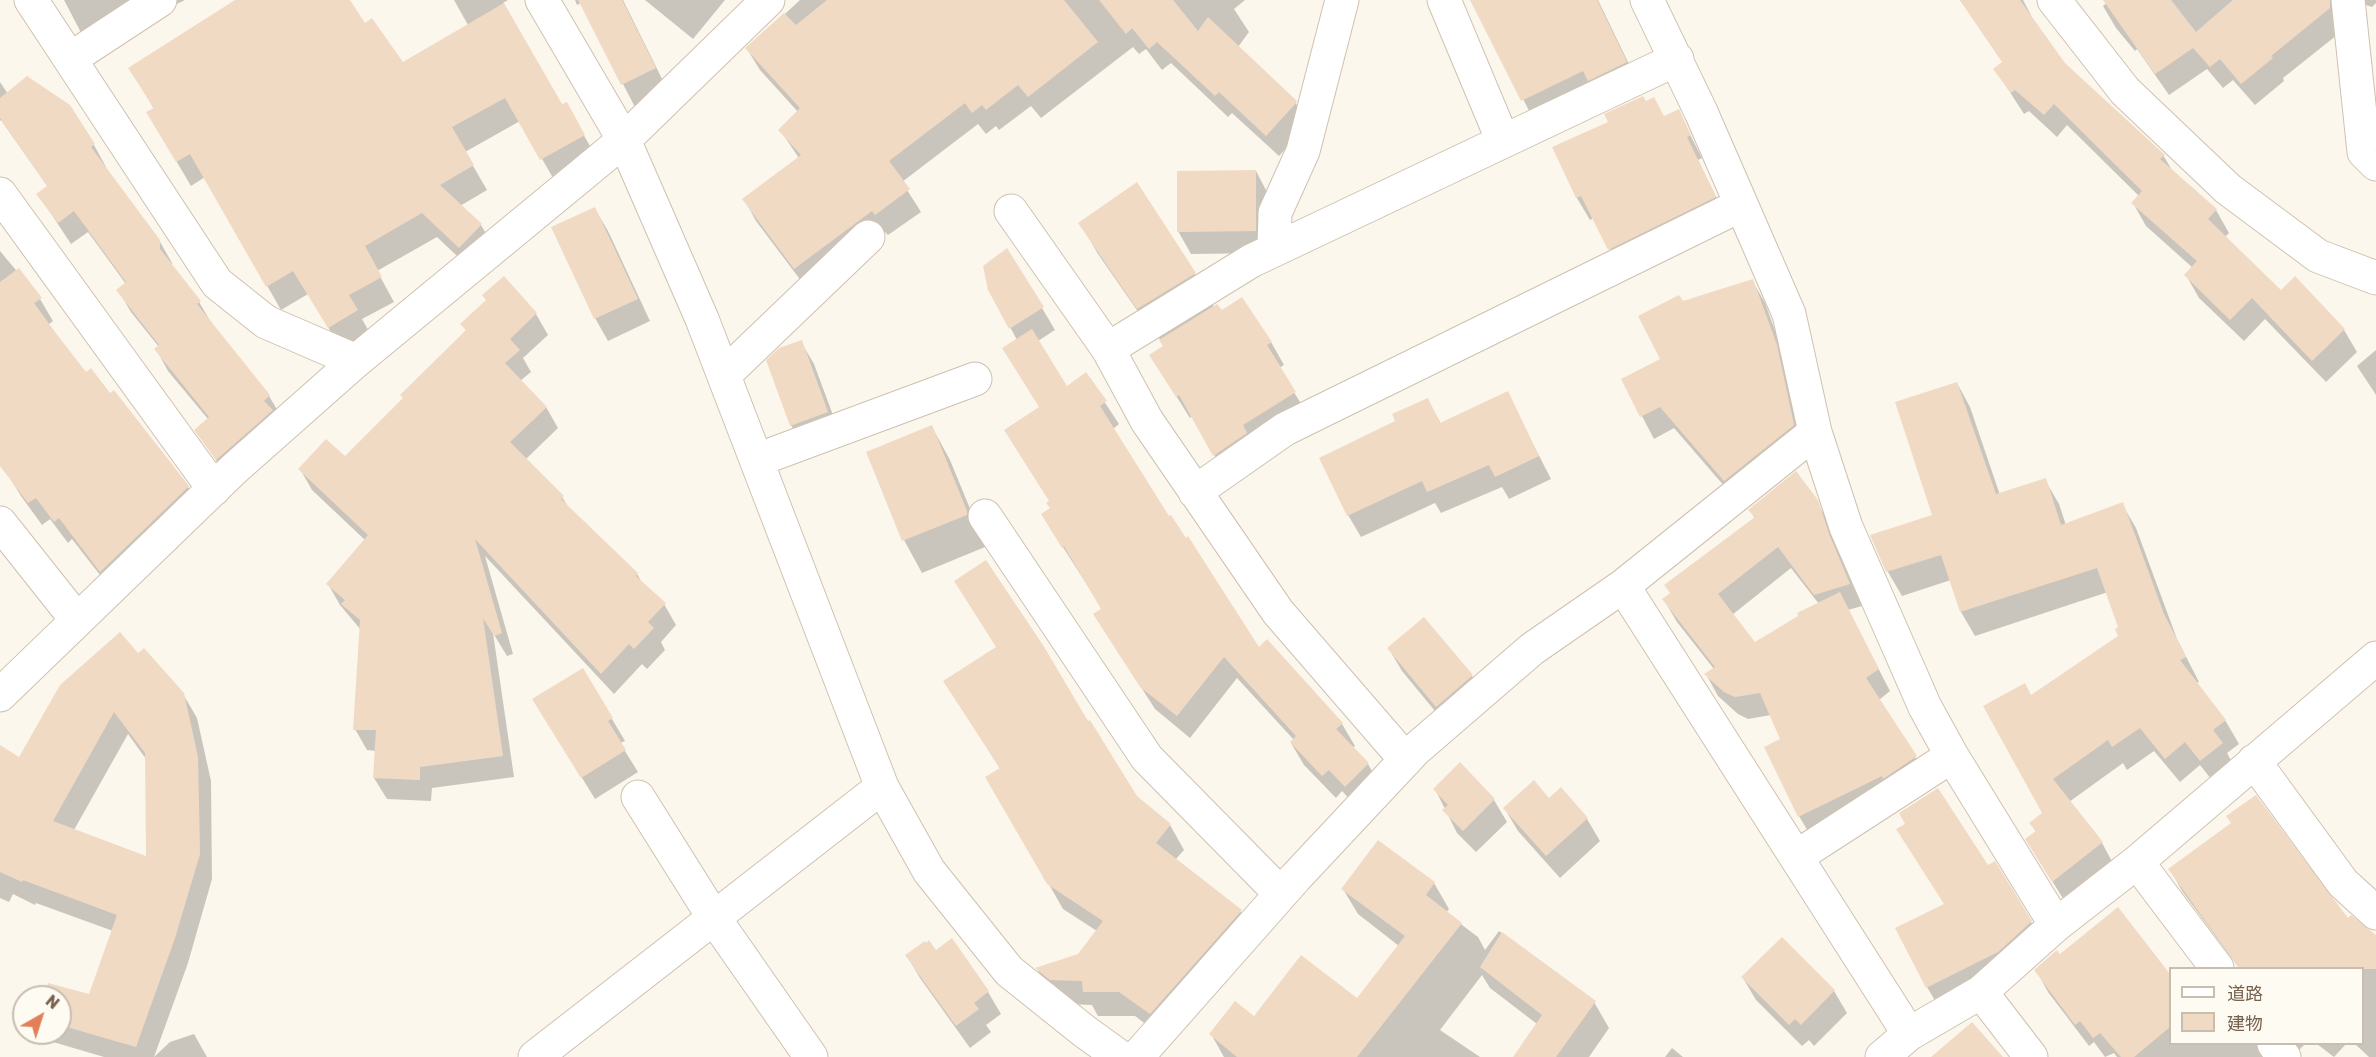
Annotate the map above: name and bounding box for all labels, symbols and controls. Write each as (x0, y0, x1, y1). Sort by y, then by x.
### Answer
legend (2169, 967, 2364, 1045)
text: 道路 (2227, 983, 2263, 1005)
north arrow (12, 985, 72, 1045)
text: N (42, 991, 63, 1013)
text: 建物 (2227, 1013, 2263, 1035)

